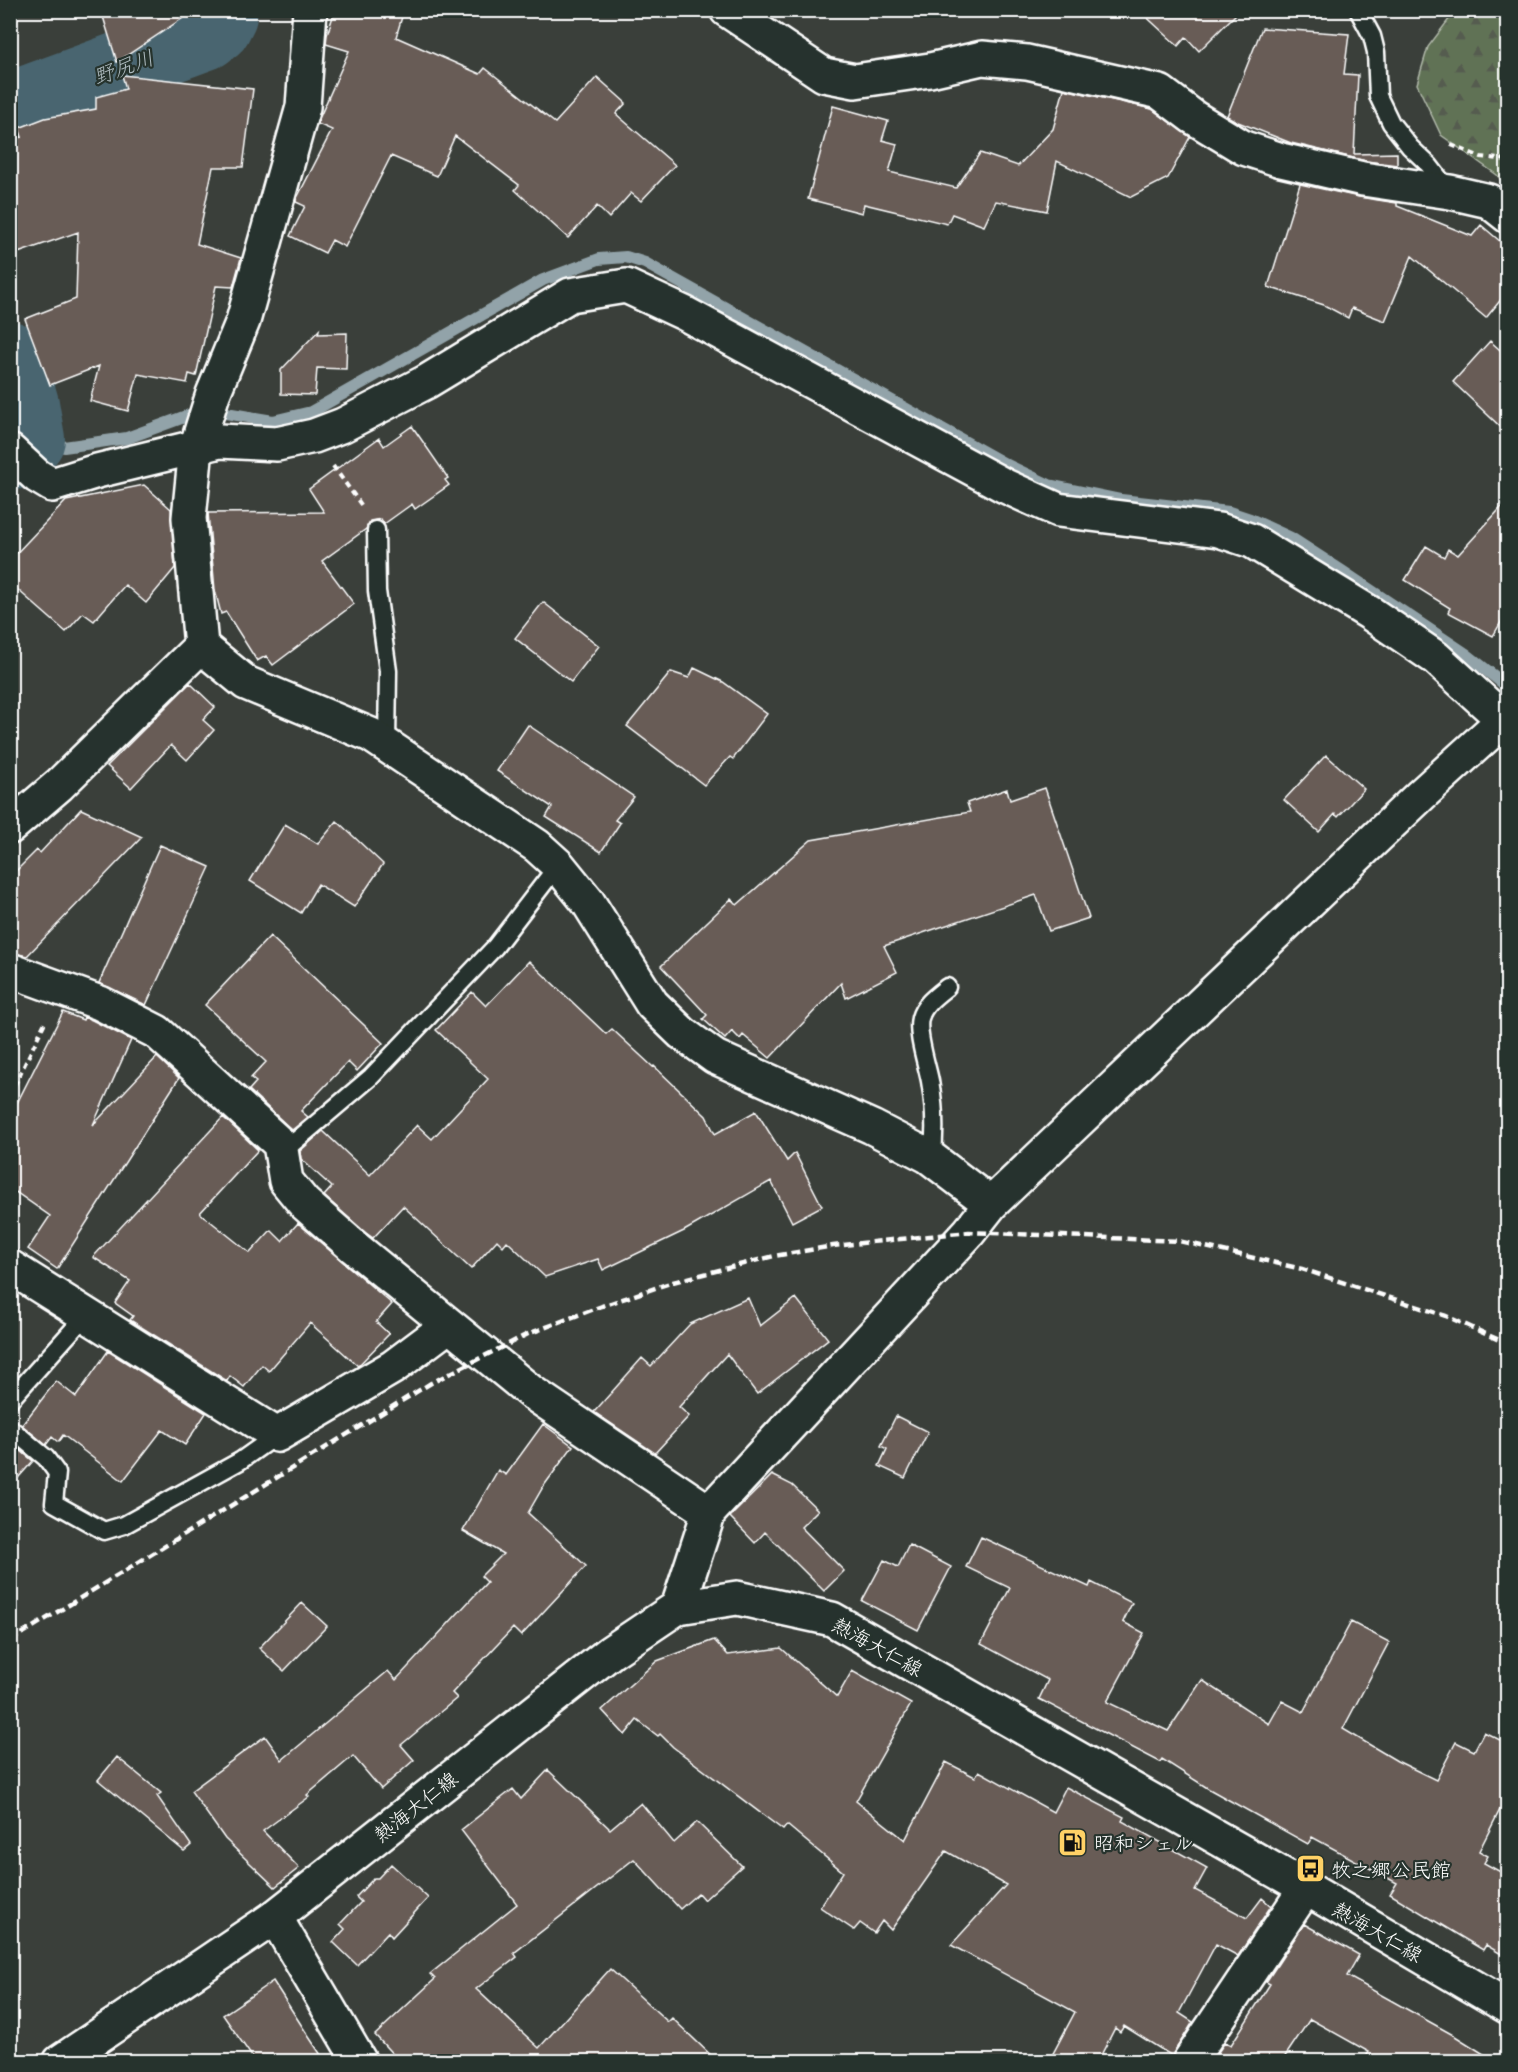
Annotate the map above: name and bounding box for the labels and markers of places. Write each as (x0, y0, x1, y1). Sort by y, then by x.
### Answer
fuel station icon: 昭和シェル (1057, 1826, 1089, 1858)
place label: 昭和シェル (1094, 1829, 1194, 1855)
bus stop icon: 牧之郷公民館 (1294, 1853, 1326, 1885)
place label: 牧之郷公民館 (1331, 1856, 1451, 1882)

